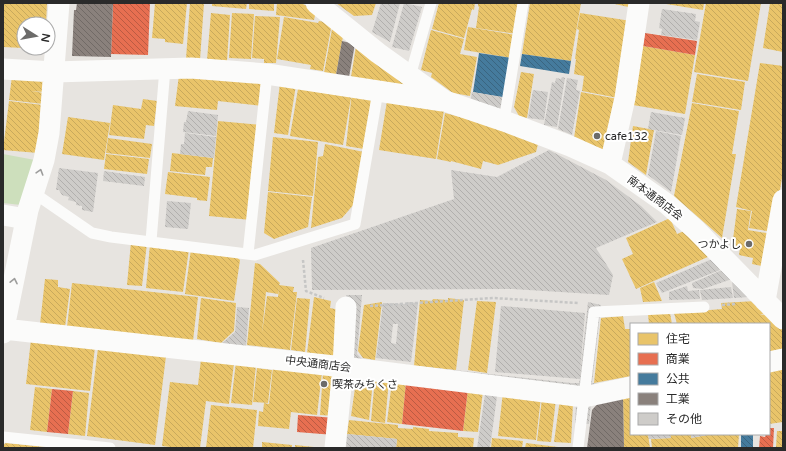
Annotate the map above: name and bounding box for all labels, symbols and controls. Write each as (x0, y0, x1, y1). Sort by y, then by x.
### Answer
north arrow (16, 16, 56, 56)
text: N (38, 32, 53, 43)
place label: cafe132 (605, 130, 648, 143)
marker: cafe132 (592, 131, 602, 141)
one-way arrow (35, 169, 44, 176)
street label: 南本通商店会 (625, 173, 685, 223)
place label: つかよし (698, 238, 741, 251)
marker: つかよし (744, 239, 754, 249)
one-way arrow (9, 278, 17, 285)
legend (630, 323, 770, 435)
text: 住宅 (666, 332, 690, 346)
text: 商業 (666, 352, 690, 366)
street label: 中央通商店会 (284, 354, 352, 374)
text: 公共 (666, 372, 690, 386)
place label: 喫茶みちくさ (332, 378, 398, 391)
marker: 喫茶みちくさ (319, 379, 329, 389)
text: 工業 (666, 392, 690, 406)
text: その他 (666, 412, 702, 426)

